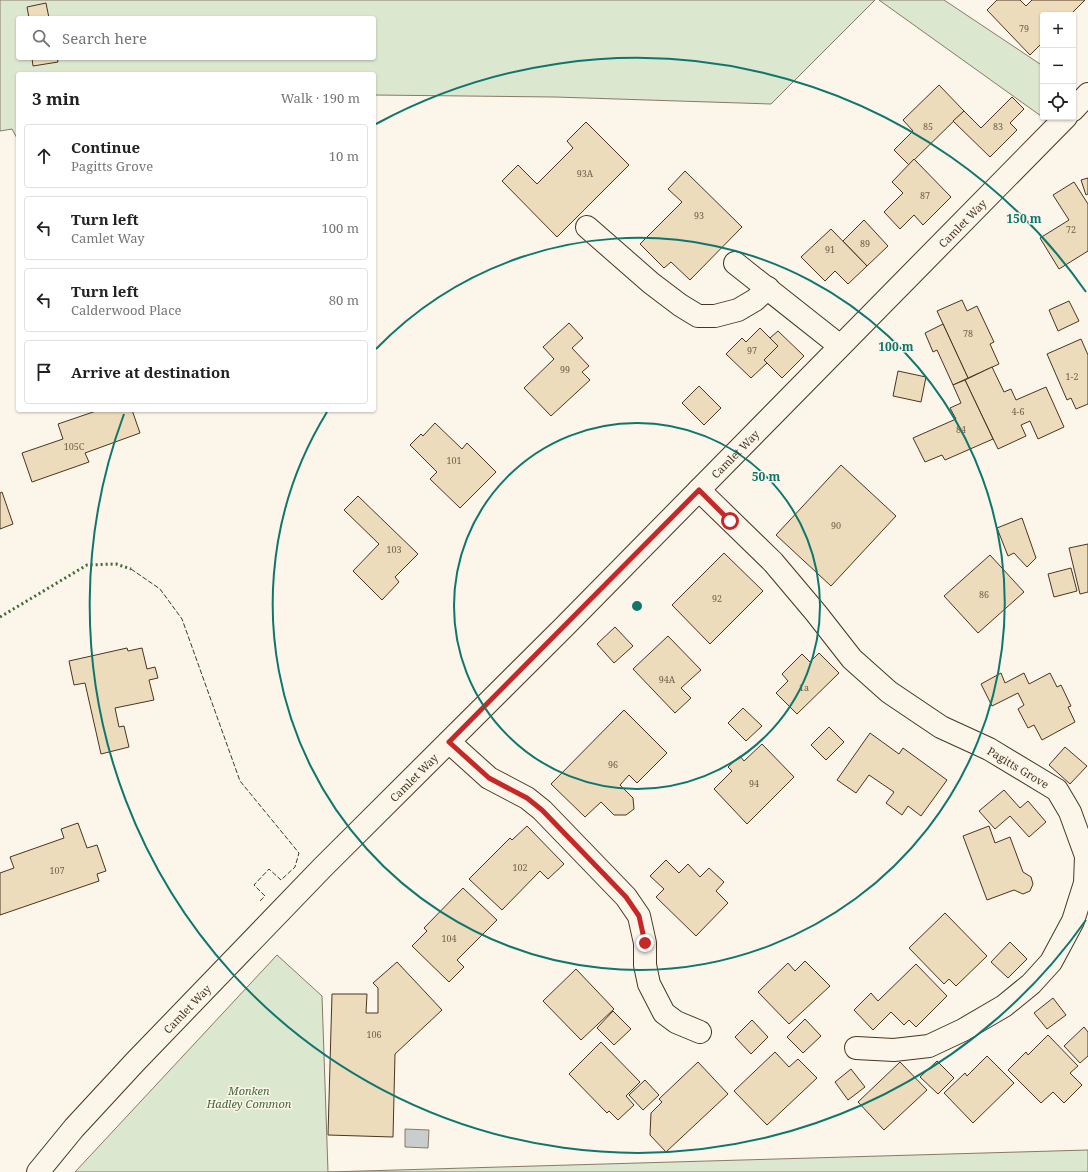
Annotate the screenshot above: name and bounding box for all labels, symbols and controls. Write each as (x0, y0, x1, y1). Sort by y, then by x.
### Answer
map controls (1040, 12, 1076, 120)
button: + (1040, 12, 1076, 48)
search box (16, 16, 376, 60)
house number: 79 (1019, 22, 1029, 35)
icon: search (30, 27, 52, 49)
text: Search here (62, 28, 147, 48)
button: − (1040, 48, 1076, 84)
button: locate (1040, 84, 1076, 120)
text: 3 min (32, 87, 80, 110)
text: Walk · 190 m (281, 89, 360, 107)
house number: 85 (923, 120, 933, 133)
house number: 83 (993, 120, 1003, 133)
text: Continue (71, 137, 140, 157)
icon: ahead (33, 145, 55, 167)
text: 10 m (329, 147, 359, 165)
text: Pagitts Grove (71, 157, 153, 175)
house number: 93A (577, 167, 594, 180)
house number: 87 (920, 189, 930, 202)
street label: Camlet Way (935, 195, 990, 250)
text: Turn left (71, 209, 139, 229)
house number: 93 (694, 209, 704, 222)
text: 150 m (1006, 210, 1042, 227)
icon: left (33, 217, 55, 239)
text: 100 m (322, 219, 359, 237)
house number: 72 (1066, 223, 1076, 236)
text: Camlet Way (71, 229, 145, 247)
house number: 89 (860, 237, 870, 250)
house number: 91 (825, 243, 835, 256)
text: Turn left (71, 281, 139, 301)
icon: left (33, 289, 55, 311)
text: 80 m (329, 291, 359, 309)
text: Calderwood Place (71, 301, 182, 319)
house number: 78 (963, 327, 973, 340)
text: 100 m (878, 338, 914, 355)
house number: 97 (747, 344, 757, 357)
icon: arrive (33, 361, 55, 383)
text: Arrive at destination (71, 362, 230, 382)
house number: 99 (560, 363, 570, 376)
house number: 1-2 (1066, 370, 1078, 383)
house number: 4-6 (1012, 405, 1024, 418)
house number: 84 (956, 423, 966, 436)
street label: Camlet Way (707, 426, 762, 481)
house number: 105C (64, 440, 85, 453)
house number: 101 (446, 454, 462, 467)
text: 50 m (752, 468, 780, 485)
route start (721, 512, 739, 530)
house number: 90 (831, 519, 841, 532)
house number: 103 (386, 543, 402, 556)
house number: 86 (979, 588, 989, 601)
house number: 92 (712, 592, 722, 605)
centre of rings (630, 599, 644, 613)
house number: 94A (659, 673, 676, 686)
house number: 1a (799, 681, 809, 694)
street label: Pagitts Grove (985, 742, 1052, 791)
street label: Camlet Way (386, 749, 441, 804)
house number: 96 (608, 758, 618, 771)
house number: 94 (749, 777, 759, 790)
house number: 102 (512, 861, 528, 874)
house number: 107 (49, 864, 65, 877)
house number: 104 (441, 932, 457, 945)
route end (636, 934, 654, 952)
street label: Camlet Way (160, 980, 214, 1036)
house number: 106 (366, 1028, 382, 1041)
park label: Monken Hadley Common (206, 1083, 292, 1111)

